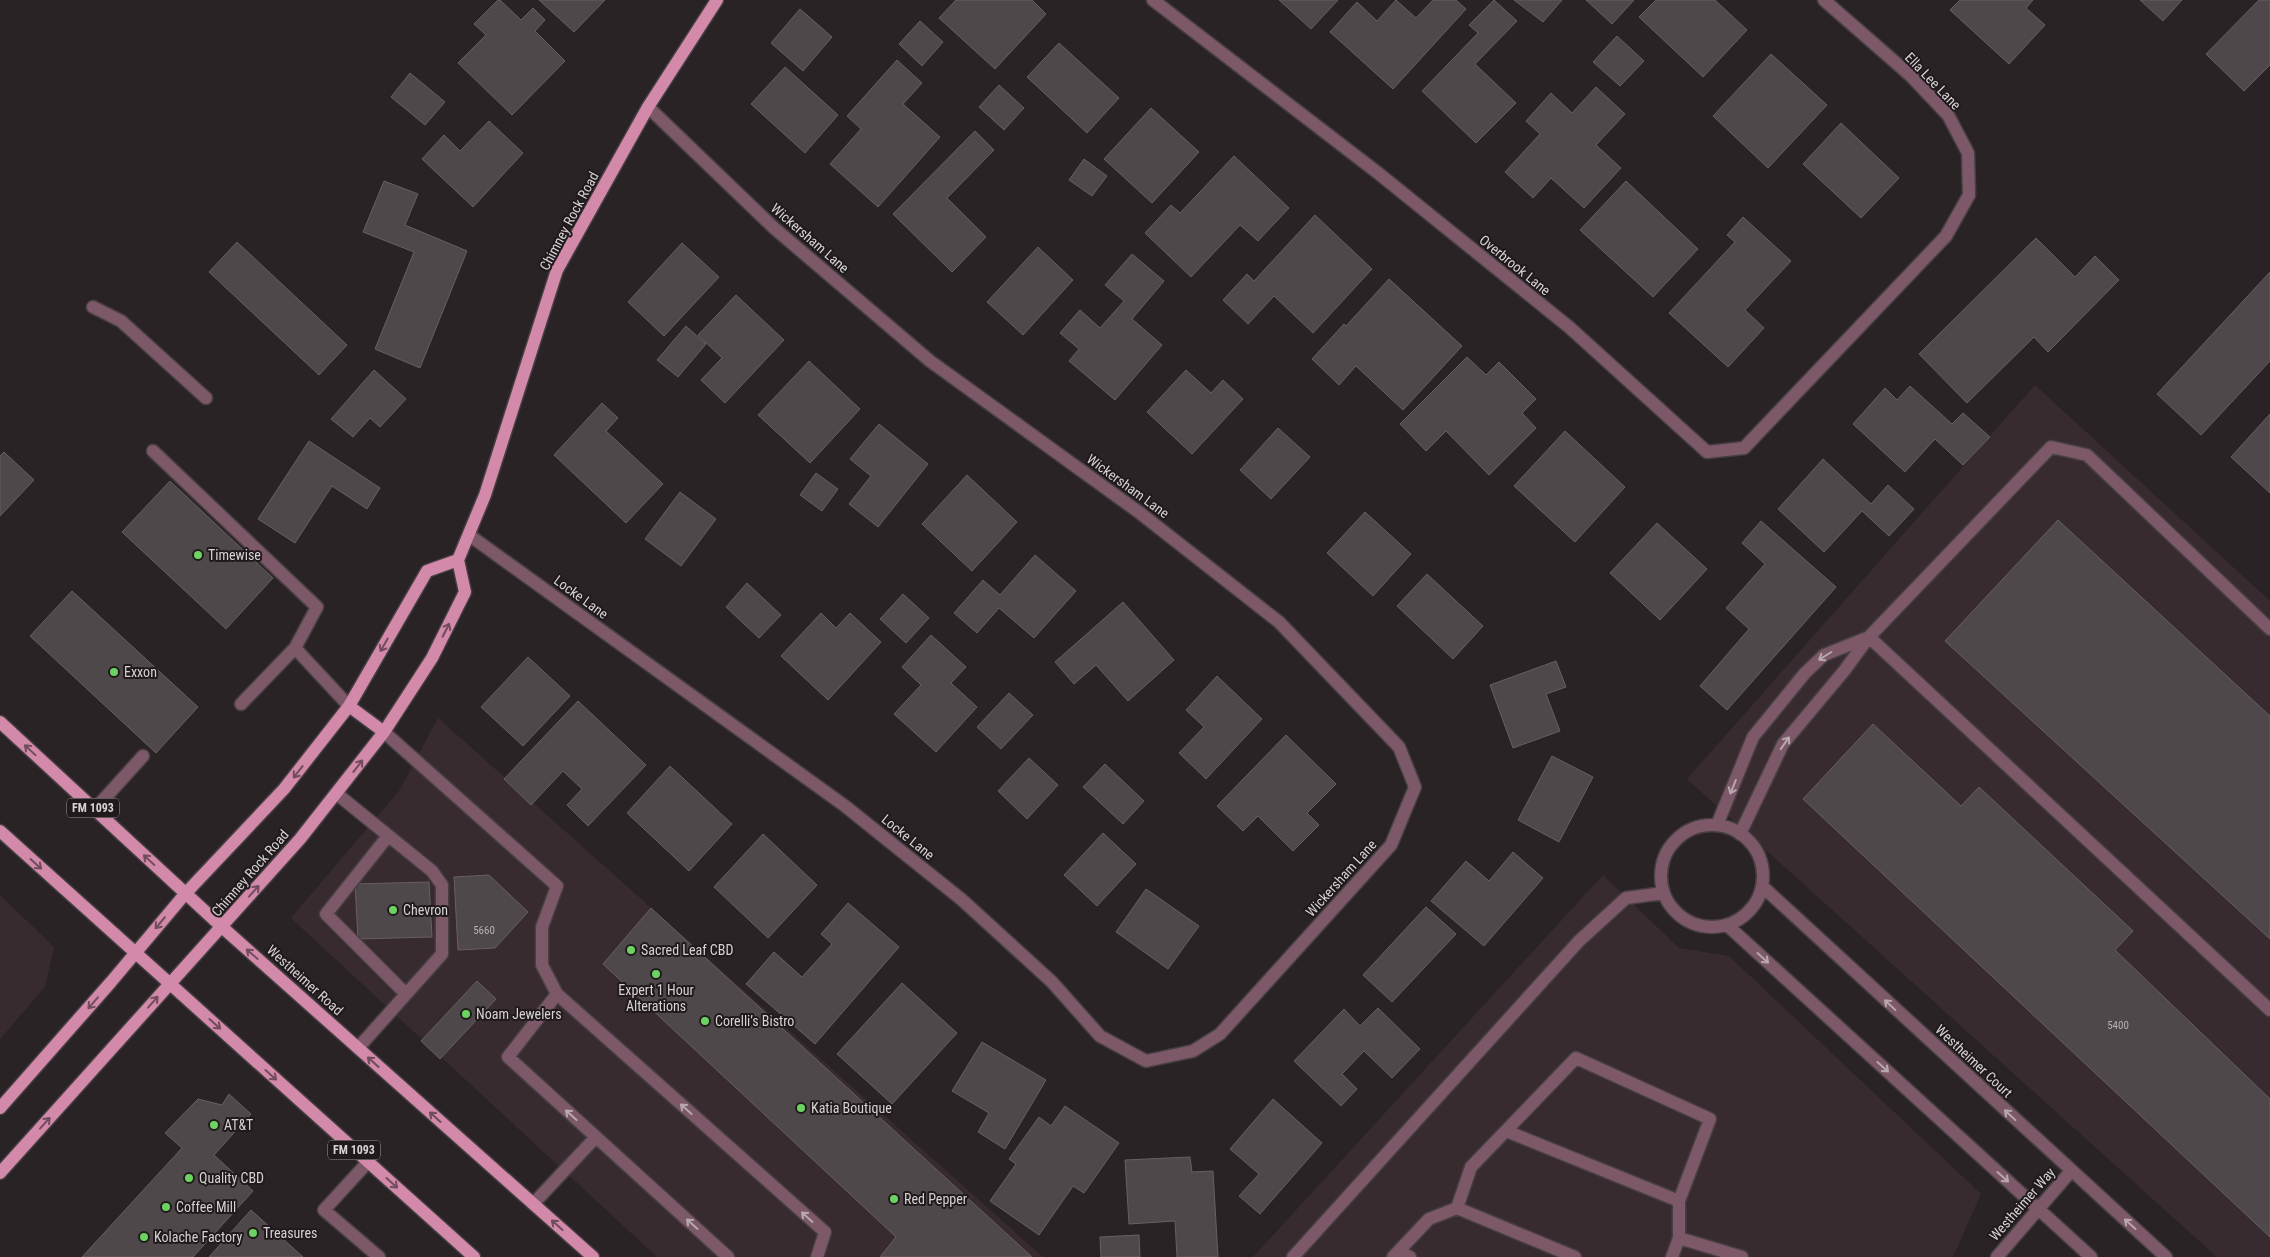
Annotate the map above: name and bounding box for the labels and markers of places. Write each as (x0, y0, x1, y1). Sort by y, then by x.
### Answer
place label: Timewise (208, 547, 261, 563)
marker: Timewise (192, 549, 204, 561)
place label: Exxon (124, 664, 157, 680)
marker: Exxon (108, 666, 120, 678)
place label: Chevron (403, 902, 448, 918)
marker: Chevron (387, 904, 399, 916)
place label: Sacred Leaf CBD (641, 942, 733, 958)
marker: Sacred Leaf CBD (625, 944, 637, 956)
marker: Expert 1 Hour Alterations (650, 968, 662, 980)
place label: Expert 1 Hour Alterations (618, 982, 694, 1014)
place label: Noam Jewelers (476, 1006, 562, 1022)
marker: Noam Jewelers (460, 1008, 472, 1020)
place label: Corelli’s Bistro (715, 1013, 794, 1029)
marker: Corelli’s Bistro (699, 1015, 711, 1027)
place label: Katia Boutique (811, 1100, 892, 1116)
marker: Katia Boutique (795, 1102, 807, 1114)
place label: AT&T (224, 1117, 253, 1133)
marker: AT&T (208, 1119, 220, 1131)
place label: Quality CBD (199, 1170, 264, 1186)
marker: Quality CBD (183, 1172, 195, 1184)
place label: Red Pepper (904, 1191, 967, 1207)
marker: Red Pepper (888, 1193, 900, 1205)
place label: Coffee Mill (176, 1199, 236, 1215)
marker: Coffee Mill (160, 1201, 172, 1213)
place label: Treasures (263, 1225, 317, 1241)
marker: Treasures (247, 1227, 259, 1239)
place label: Kolache Factory (154, 1229, 242, 1245)
marker: Kolache Factory (138, 1231, 150, 1243)

